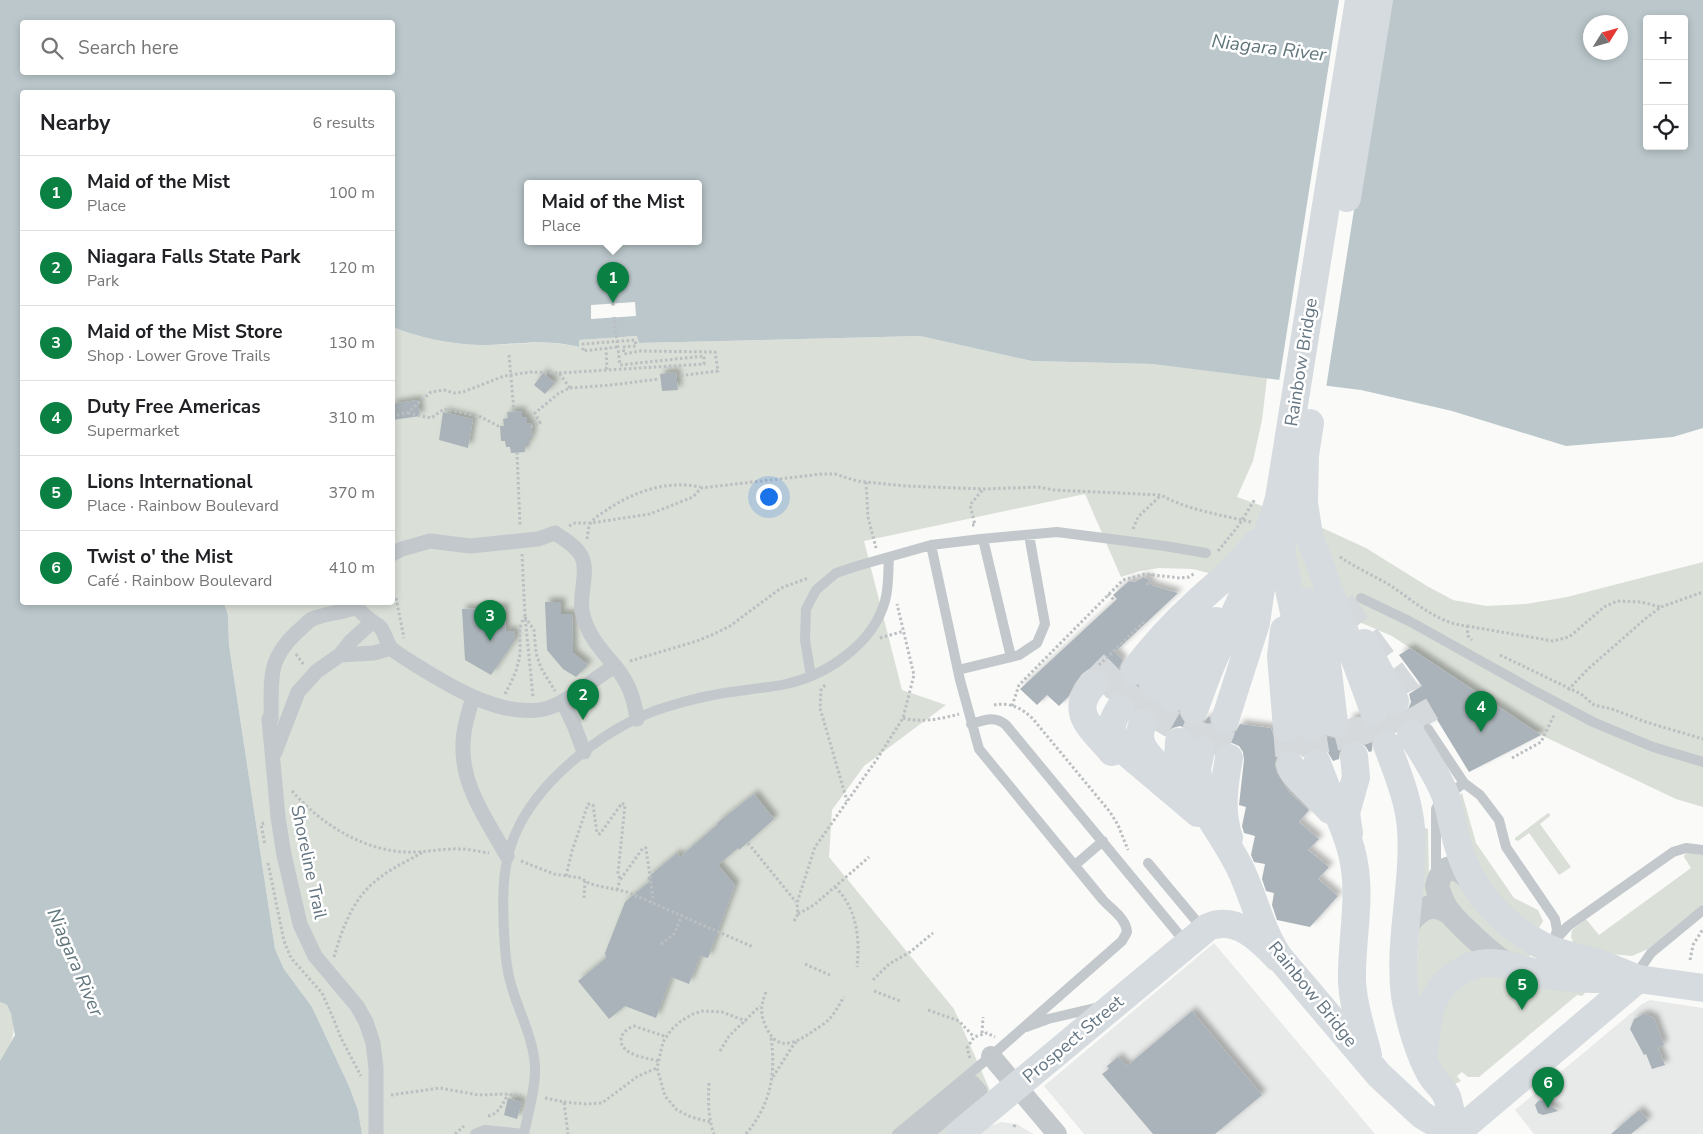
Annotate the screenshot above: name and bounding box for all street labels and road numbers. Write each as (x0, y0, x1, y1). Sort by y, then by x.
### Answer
street label: Rainbow Bridge (1279, 296, 1323, 428)
street label: Shoreline Trail (285, 803, 333, 922)
street label: Rainbow Bridge (1263, 936, 1363, 1052)
street label: Prospect Street (1018, 989, 1129, 1088)

